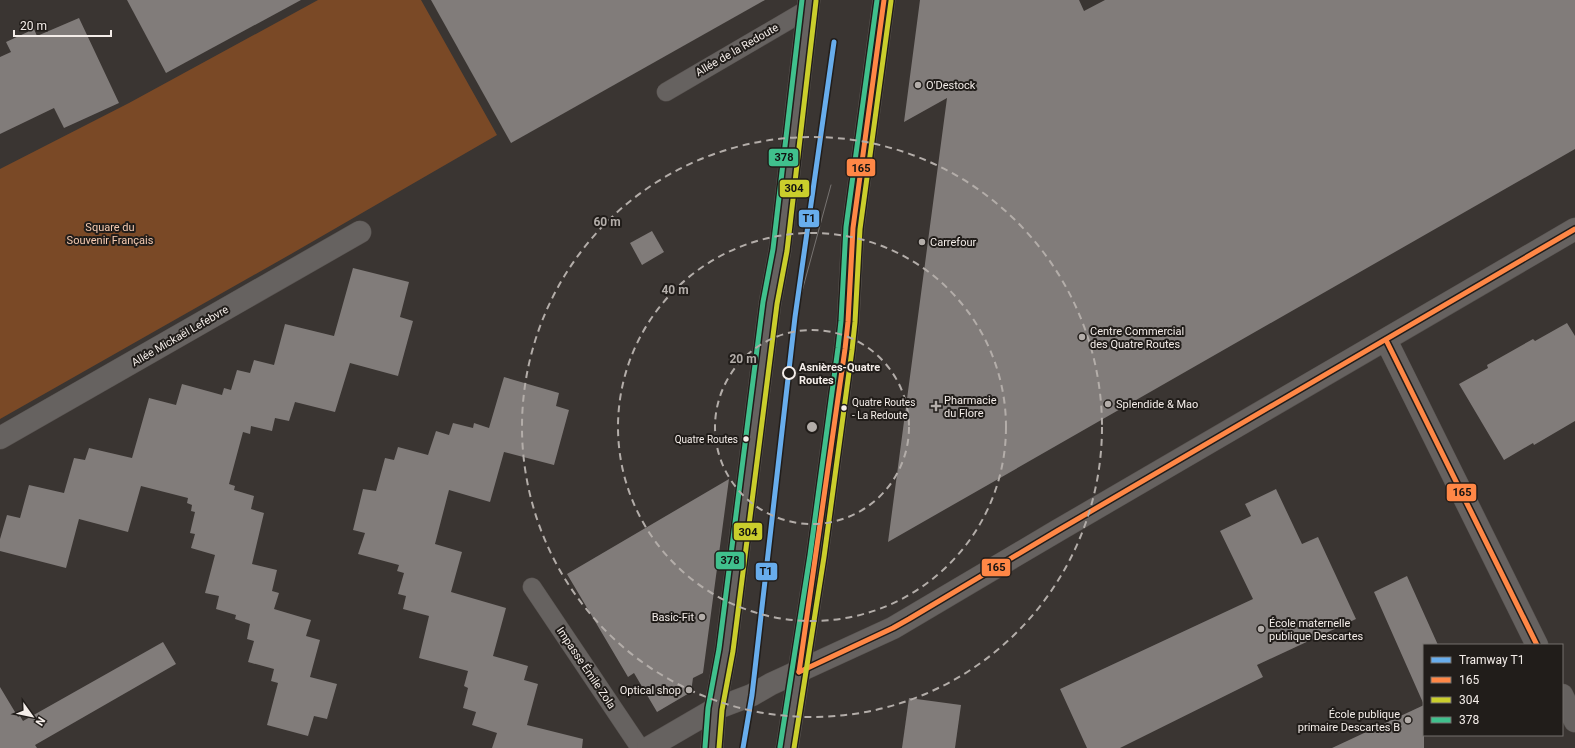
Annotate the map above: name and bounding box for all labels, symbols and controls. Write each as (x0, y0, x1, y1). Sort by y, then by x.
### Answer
scale bar (14, 12, 111, 38)
text: 20 m (20, 19, 47, 33)
street label: Allée de la Redoute (693, 21, 781, 79)
place label: O'Destock (926, 79, 976, 92)
marker: O'Destock (913, 80, 923, 90)
line badge: 378 (768, 148, 799, 167)
text: 378 (775, 151, 793, 164)
line badge: 165 (846, 158, 876, 177)
text: 165 (852, 162, 870, 175)
line badge: 304 (779, 179, 810, 198)
text: 304 (785, 182, 804, 195)
line badge: T1 (798, 209, 820, 228)
text: T1 (802, 212, 816, 225)
text: 60 m (593, 215, 621, 229)
park label: Square du Souvenir Français (67, 221, 154, 247)
place label: Carrefour (930, 236, 976, 249)
marker: Carrefour (917, 237, 927, 247)
text: 40 m (661, 283, 689, 297)
street label: Allée Mickaël Lefebvre (129, 303, 231, 369)
place label: Centre Commercial des Quatre Routes (1090, 325, 1184, 351)
marker: Centre Commercial des Quatre Routes (1077, 332, 1087, 342)
text: 20 m (729, 352, 757, 366)
place label: Asnières-Quatre Routes (799, 361, 880, 387)
marker: Asnières-Quatre Routes (782, 366, 796, 380)
place label: Pharmacie du Flore (944, 394, 997, 420)
place label: Quatre Routes - La Redoute (852, 397, 915, 421)
place label: Splendide & Mao (1116, 398, 1198, 411)
marker: Splendide & Mao (1103, 399, 1113, 409)
marker: Pharmacie du Flore (931, 401, 941, 411)
marker: Quatre Routes - La Redoute (839, 403, 849, 413)
centre of rings (805, 420, 819, 434)
place label: Quatre Routes (675, 434, 738, 445)
marker: Quatre Routes (741, 434, 751, 444)
line badge: 165 (1446, 483, 1477, 502)
text: 165 (1453, 486, 1471, 499)
line badge: 304 (733, 522, 763, 541)
text: 304 (739, 526, 758, 539)
line badge: 378 (715, 551, 745, 570)
text: 378 (721, 554, 739, 567)
line badge: 165 (981, 558, 1011, 577)
text: 165 (987, 561, 1005, 574)
line badge: T1 (755, 562, 778, 581)
text: T1 (759, 565, 773, 578)
place label: Basic-Fit (652, 611, 694, 624)
marker: Basic-Fit (697, 612, 707, 622)
place label: École maternelle publique Descartes (1269, 617, 1364, 643)
marker: École maternelle publique Descartes (1256, 624, 1266, 634)
street label: Impasse Émile Zola (554, 625, 618, 711)
legend (1423, 644, 1563, 736)
text: Tramway T1 (1459, 653, 1524, 667)
text: 165 (1459, 673, 1479, 687)
place label: Optical shop (620, 684, 681, 697)
marker: Optical shop (684, 685, 694, 695)
text: 304 (1459, 693, 1479, 707)
north arrow (12, 696, 52, 736)
place label: École publique primaire Descartes B (1298, 708, 1400, 734)
text: 378 (1459, 713, 1479, 727)
text: N (32, 714, 48, 728)
marker: École publique primaire Descartes B (1403, 715, 1413, 725)

